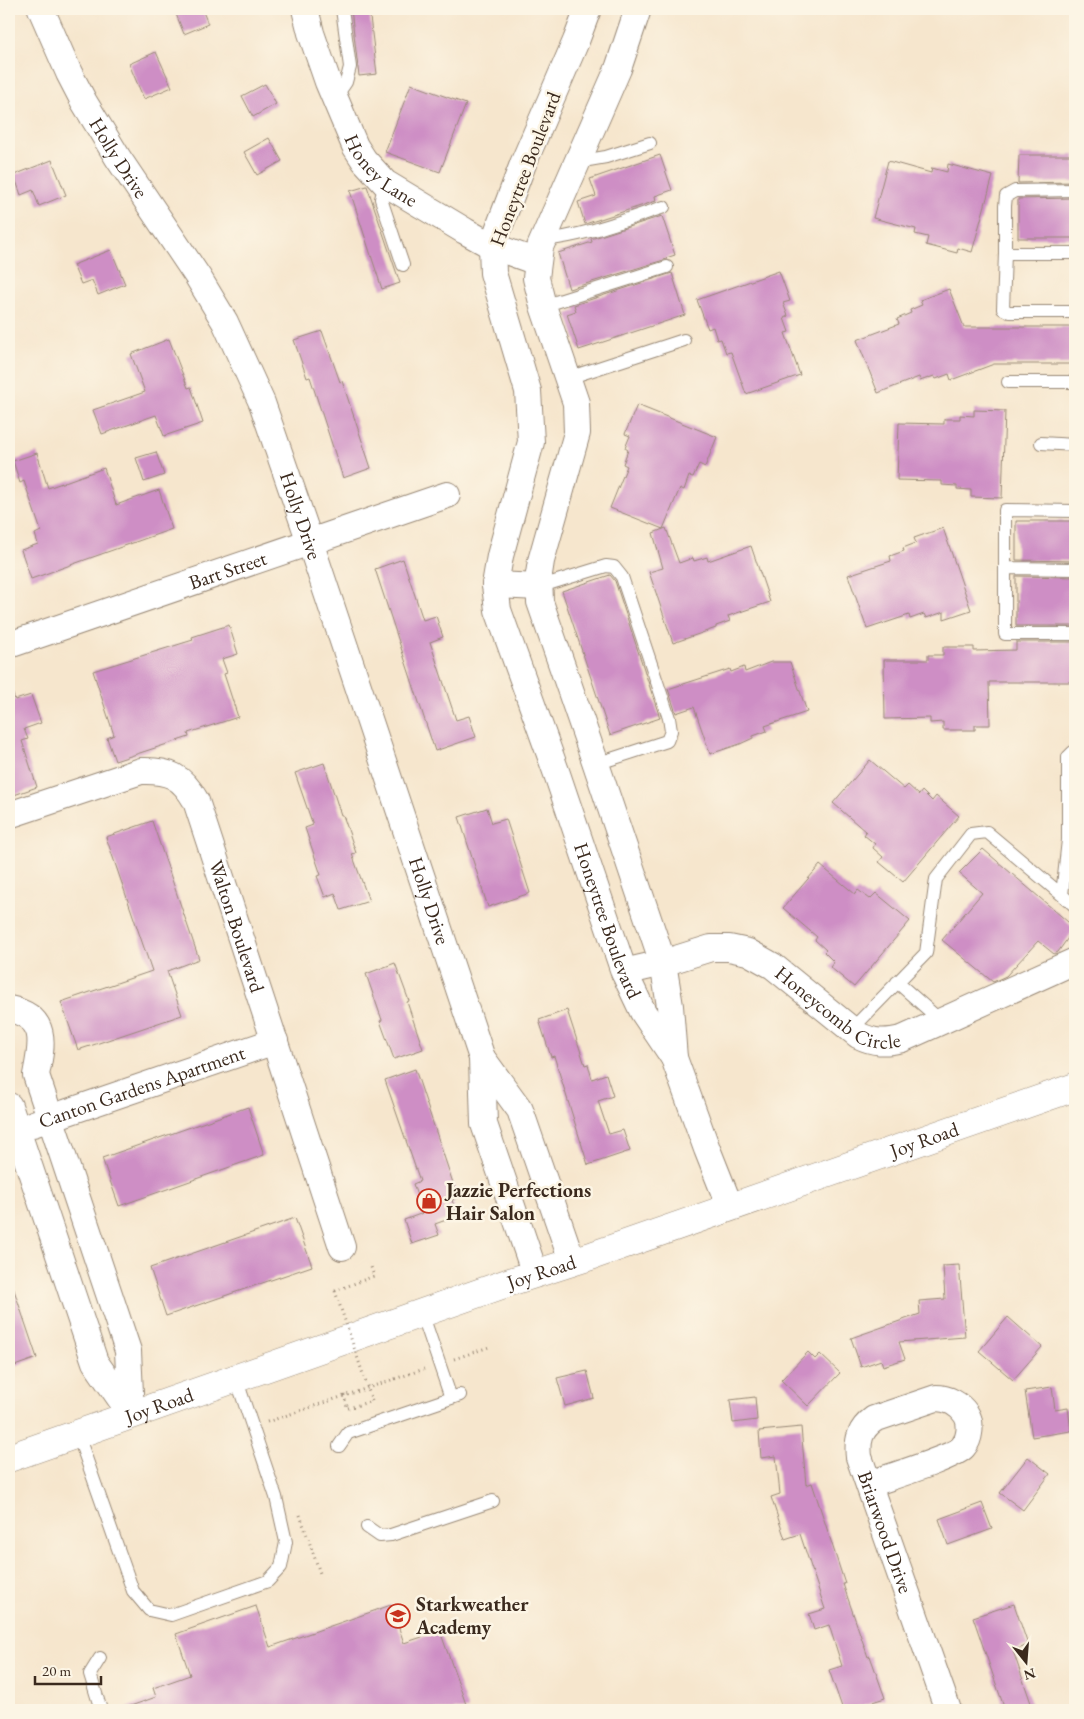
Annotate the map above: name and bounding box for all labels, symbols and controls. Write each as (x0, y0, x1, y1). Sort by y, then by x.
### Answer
street label: Honeytree Boulevard (484, 87, 567, 250)
street label: Holly Drive (83, 112, 154, 203)
street label: Honey Lane (338, 130, 423, 213)
street label: Holly Drive (274, 468, 328, 563)
street label: Bart Street (185, 545, 271, 596)
street label: Honeytree Boulevard (568, 839, 648, 1004)
street label: Holly Drive (403, 853, 456, 948)
street label: Walton Boulevard (203, 856, 271, 997)
street label: Honeycomb Circle (770, 960, 903, 1055)
street label: Canton Gardens Apartment (35, 1039, 249, 1134)
street label: Joy Road (885, 1115, 963, 1164)
place label: Jazzie Perfections Hair Salon (444, 1177, 591, 1226)
shop icon: Jazzie Perfections Hair Salon (416, 1188, 442, 1214)
street label: Joy Road (502, 1248, 580, 1296)
street label: Joy Road (119, 1381, 198, 1430)
street label: Briarwood Drive (852, 1467, 919, 1597)
place label: Starkweather Academy (415, 1591, 529, 1640)
school or university icon: Starkweather Academy (385, 1603, 411, 1629)
north arrow (1002, 1636, 1052, 1686)
scale bar (35, 1654, 101, 1686)
text: 20 m (42, 1661, 71, 1680)
text: N (1021, 1664, 1038, 1685)

